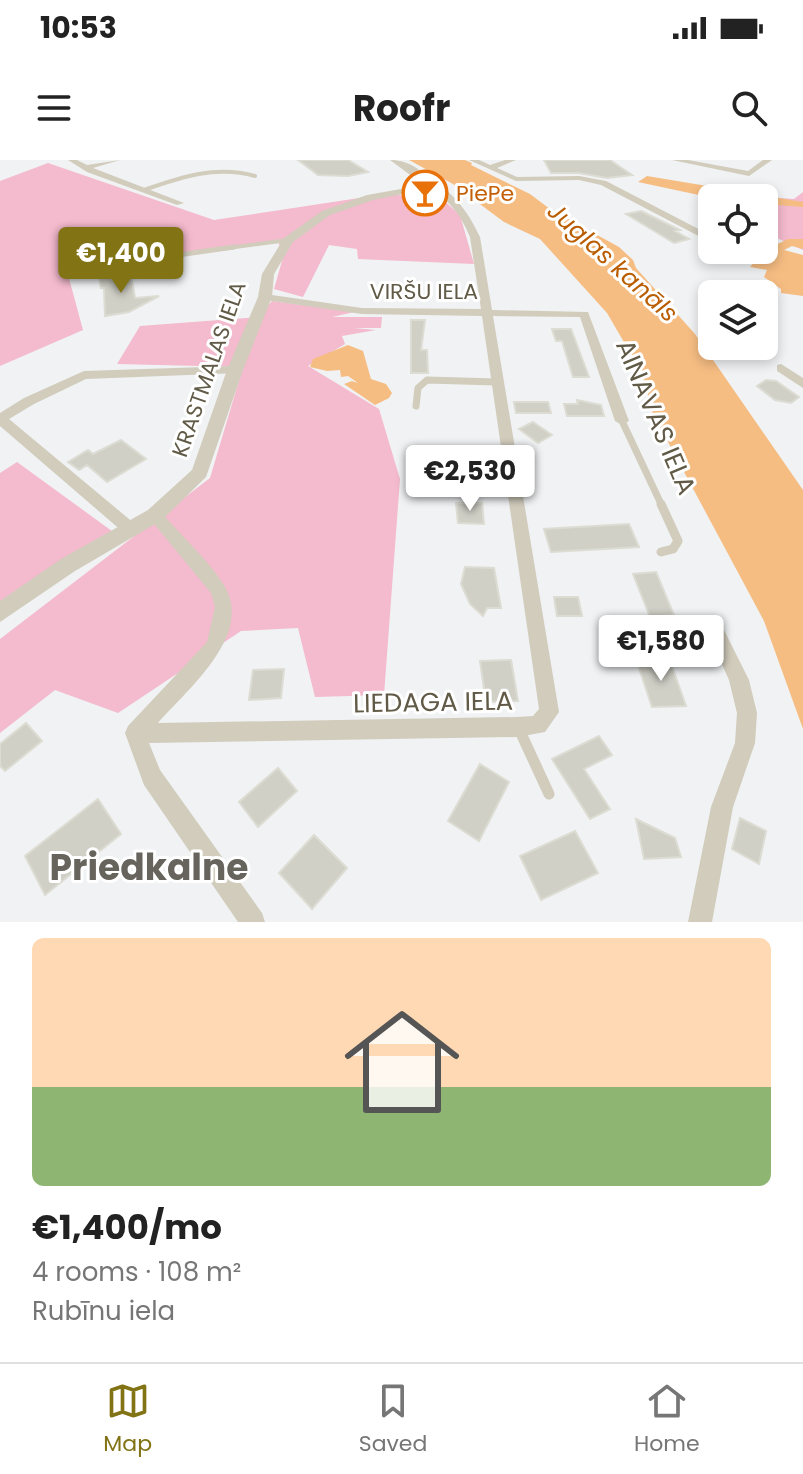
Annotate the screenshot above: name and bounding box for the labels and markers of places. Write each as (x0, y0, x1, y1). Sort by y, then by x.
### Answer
bar icon: PiePe (401, 169, 449, 217)
place label: PiePe (456, 178, 514, 209)
pin: €1,400 (56, 227, 186, 295)
pin: €2,530 (405, 445, 535, 513)
pin: €1,580 (596, 615, 726, 683)

